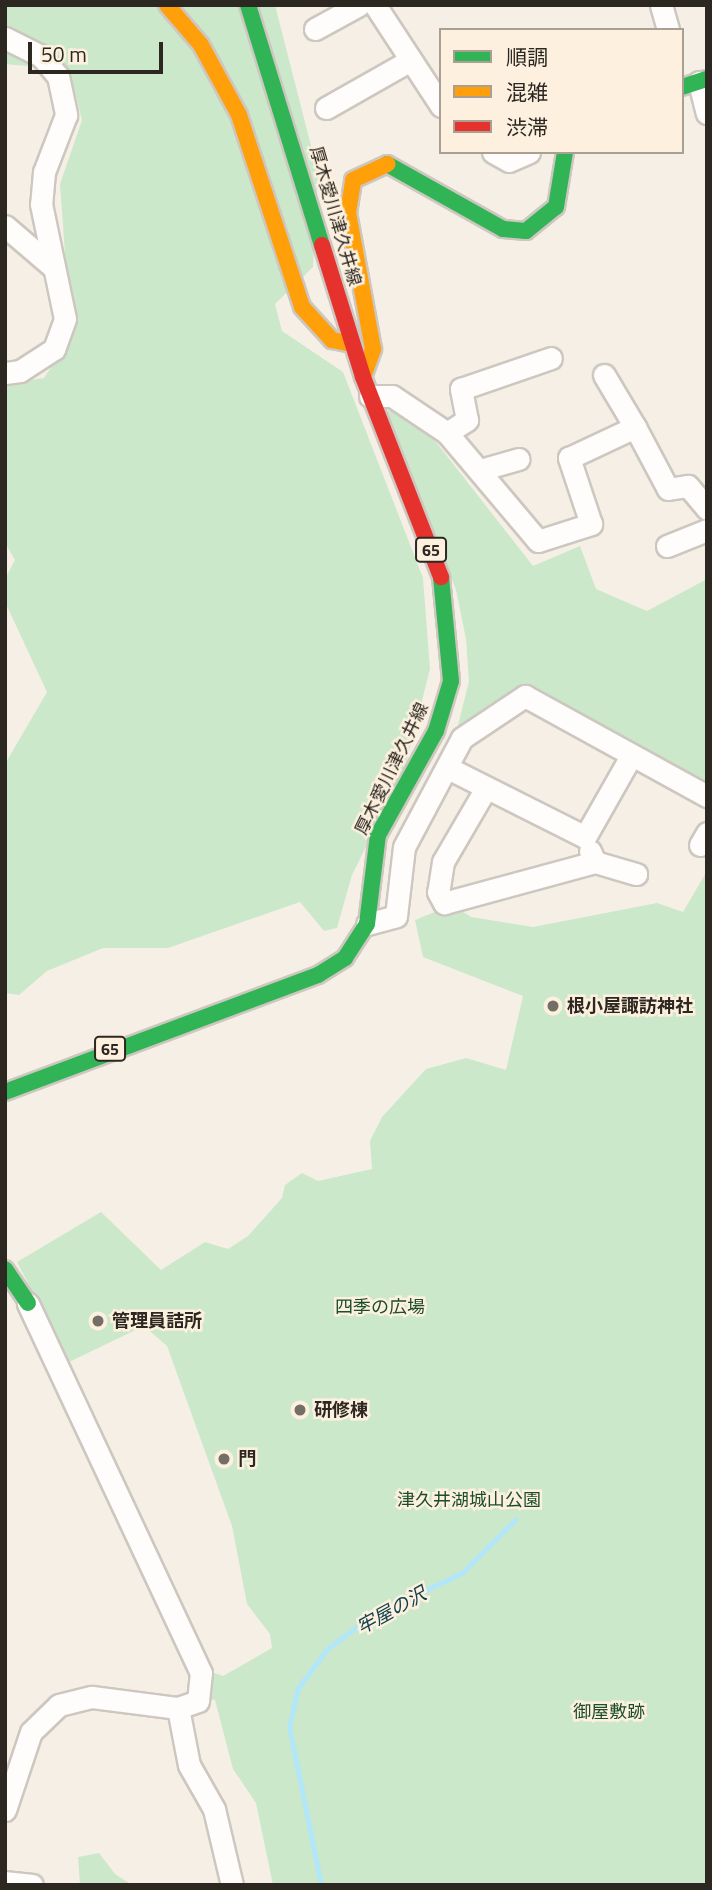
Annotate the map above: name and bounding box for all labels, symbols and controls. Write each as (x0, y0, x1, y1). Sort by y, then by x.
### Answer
scale bar (32, 28, 166, 72)
legend (439, 28, 684, 154)
text: 50 m (41, 38, 87, 70)
text: 順調 (506, 41, 548, 73)
text: 混雑 (506, 76, 548, 108)
text: 渋滞 (506, 111, 548, 143)
street label: 厚木愛川津久井線 (305, 144, 365, 288)
road number: 65 (414, 538, 448, 562)
street label: 厚木愛川津久井線 (351, 700, 433, 838)
place label: 根小屋諏訪神社 (567, 995, 693, 1017)
marker: 根小屋諏訪神社 (545, 998, 561, 1014)
road number: 65 (92, 1036, 128, 1062)
park label: 四季の広場 (335, 1296, 425, 1318)
place label: 管理員詰所 (112, 1310, 202, 1332)
marker: 管理員詰所 (90, 1313, 106, 1329)
place label: 研修棟 (314, 1399, 368, 1421)
marker: 研修棟 (292, 1402, 308, 1418)
place label: 門 (238, 1448, 256, 1470)
marker: 門 (216, 1451, 232, 1467)
park label: 津久井湖城山公園 (397, 1489, 541, 1511)
water label: 牢屋の沢 (352, 1582, 430, 1638)
park label: 御屋敷跡 (573, 1701, 645, 1723)

